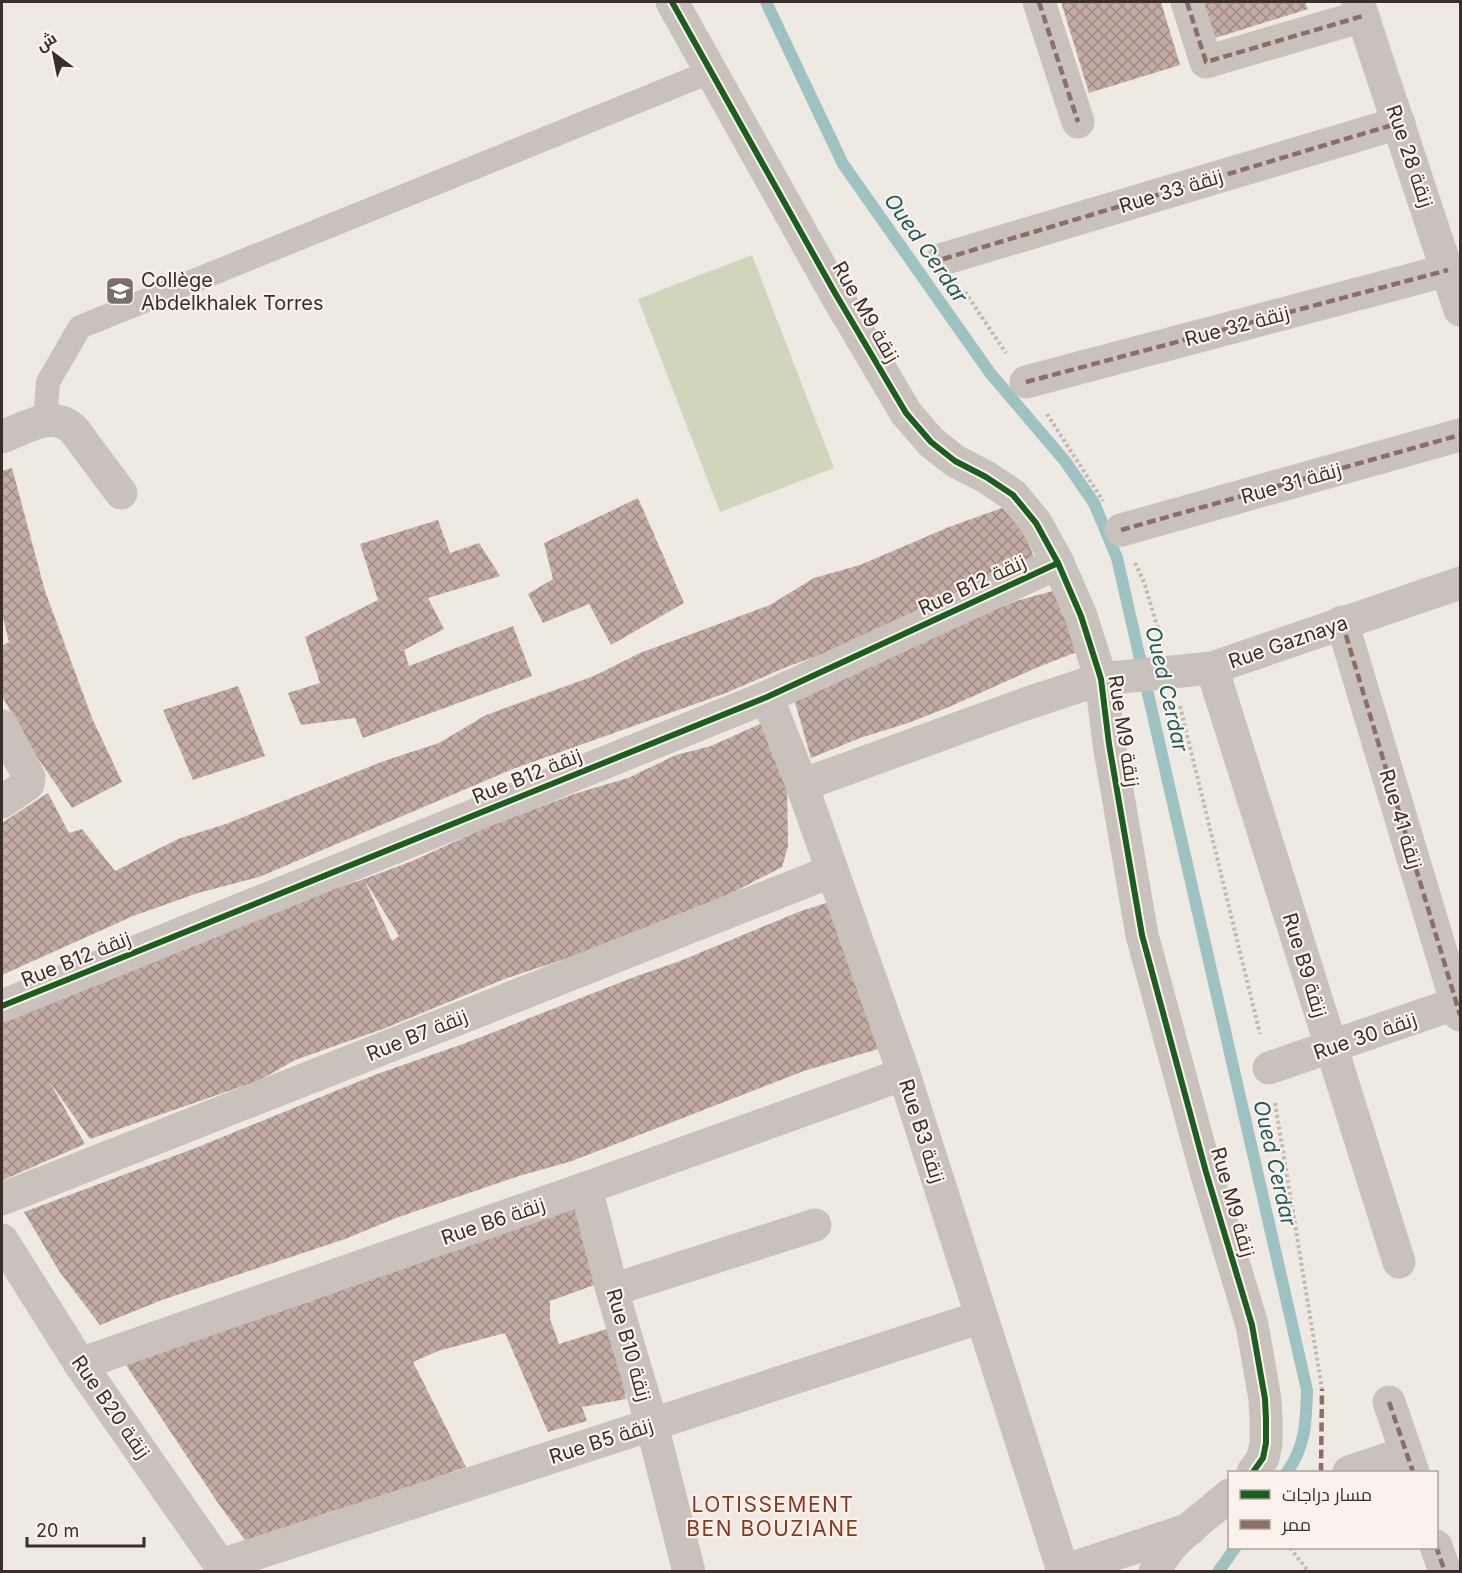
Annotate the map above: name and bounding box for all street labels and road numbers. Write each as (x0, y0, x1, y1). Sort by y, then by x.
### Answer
street label: Rue 28 زنقة (1381, 101, 1439, 211)
street label: Rue 33 زنقة (1116, 164, 1226, 218)
street label: Rue M9 زنقة (827, 257, 905, 367)
street label: Rue 32 زنقة (1182, 301, 1292, 351)
street label: Rue 31 زنقة (1238, 457, 1344, 509)
street label: Rue B12 زنقة (914, 550, 1030, 620)
street label: Rue Gaznaya (1225, 610, 1351, 674)
street label: Rue M9 زنقة (1103, 673, 1145, 789)
street label: Rue B12 زنقة (469, 743, 585, 809)
street label: Rue 41 زنقة (1374, 766, 1428, 872)
street label: Rue B9 زنقة (1278, 910, 1332, 1020)
street label: Rue B12 زنقة (18, 926, 134, 992)
street label: Rue B7 زنقة (363, 1004, 471, 1066)
street label: Rue 30 زنقة (1310, 1007, 1420, 1065)
street label: Rue B3 زنقة (894, 1076, 950, 1186)
street label: Rue M9 زنقة (1206, 1144, 1260, 1260)
street label: Rue B6 زنقة (438, 1192, 548, 1250)
street label: Rue B10 زنقة (601, 1286, 657, 1404)
street label: Rue B20 زنقة (67, 1351, 155, 1463)
street label: Rue B5 زنقة (546, 1413, 656, 1469)

